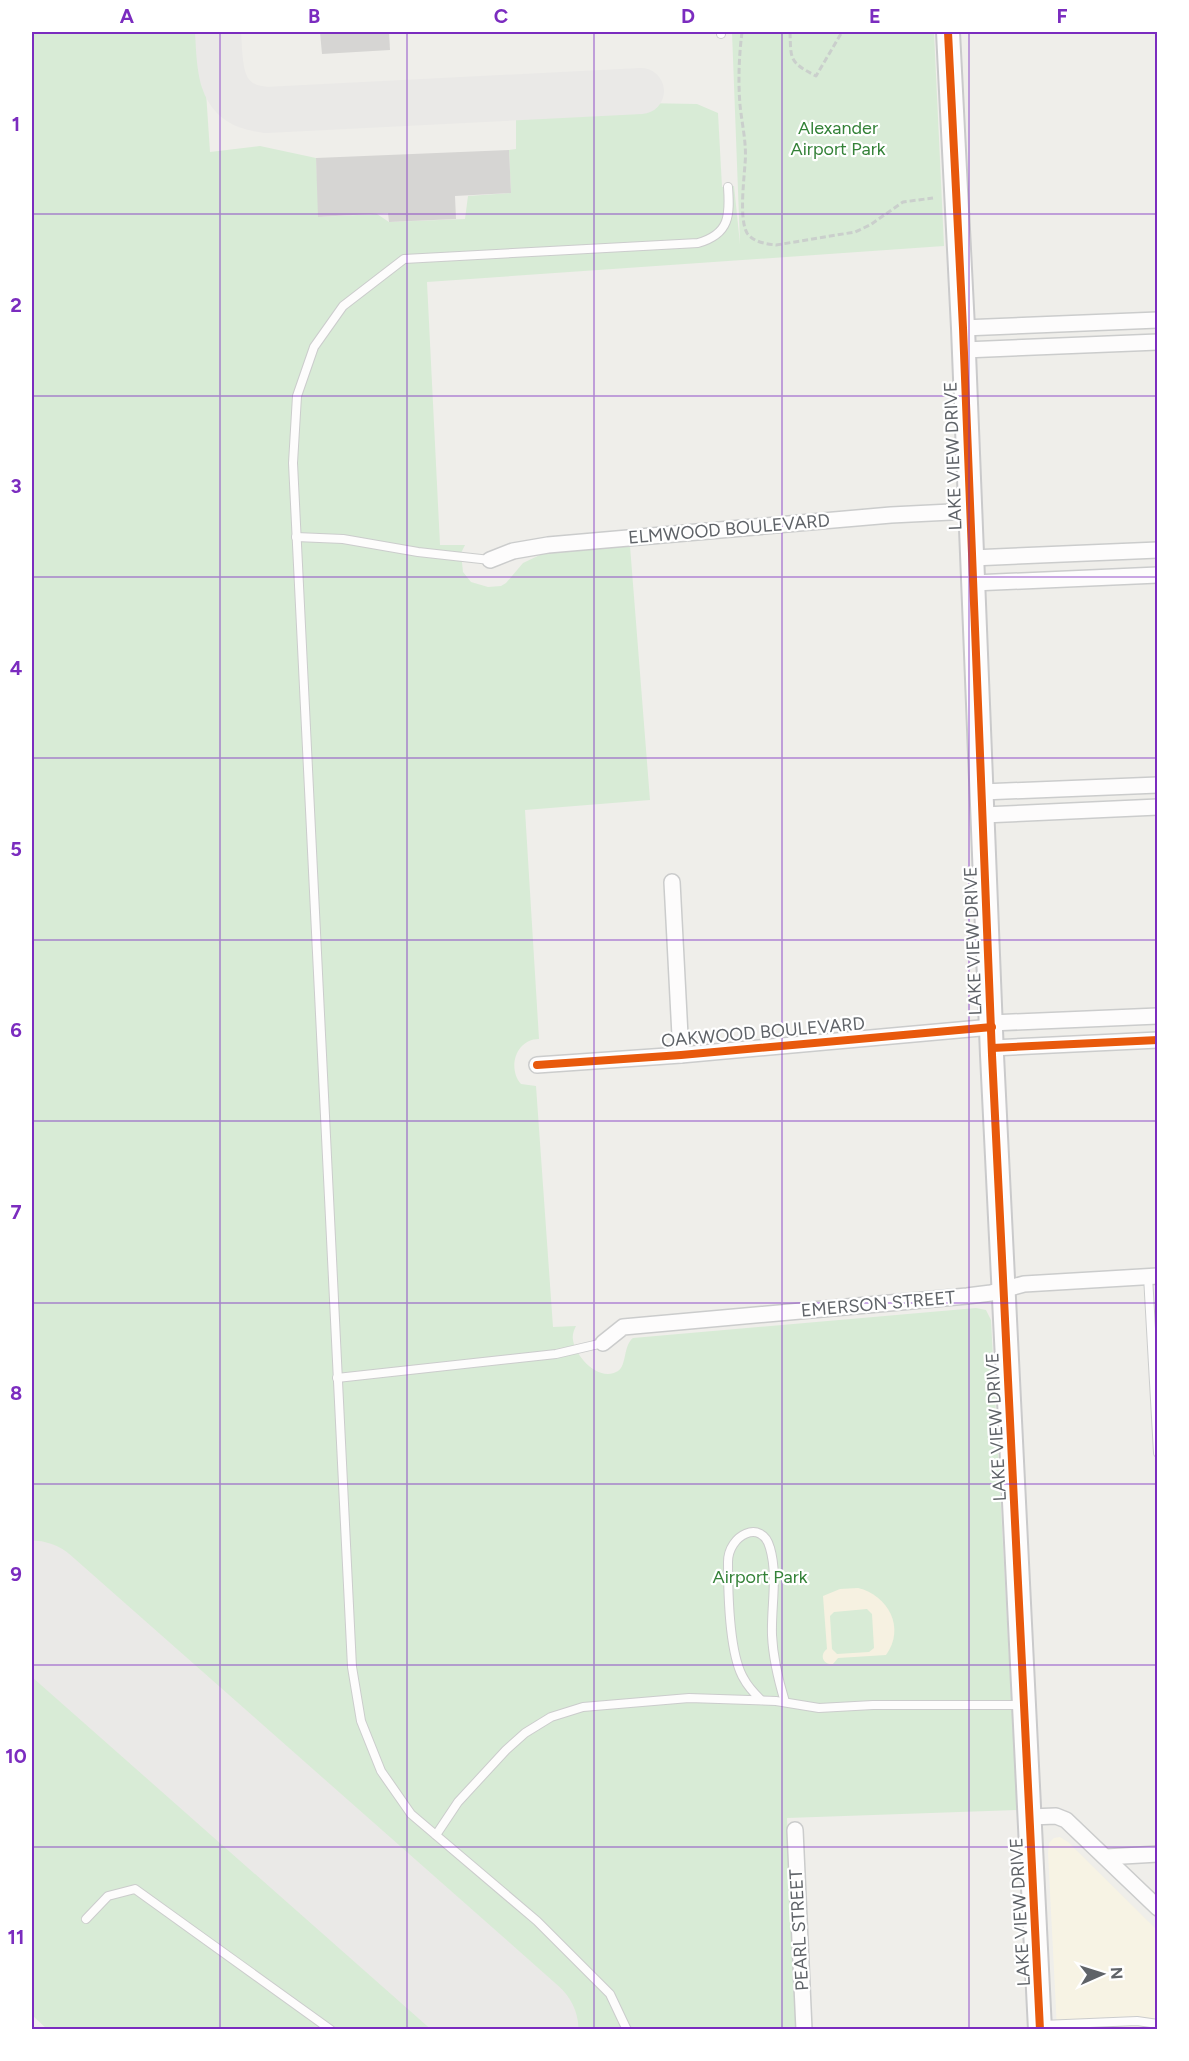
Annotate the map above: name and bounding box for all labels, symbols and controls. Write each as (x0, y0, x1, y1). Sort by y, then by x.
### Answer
text: A (120, 4, 135, 28)
text: B (308, 4, 320, 28)
text: C (494, 4, 508, 28)
text: D (681, 4, 695, 28)
text: E (869, 4, 881, 28)
text: F (1056, 4, 1068, 28)
text: 1 (12, 112, 20, 136)
park label: Alexander Airport Park (790, 117, 886, 160)
text: 2 (10, 293, 22, 317)
street label: LAKE VIEW DRIVE (939, 381, 967, 531)
text: 3 (10, 474, 22, 498)
street label: ELMWOOD BOULEVARD (627, 509, 831, 549)
text: 4 (10, 656, 23, 680)
text: 5 (10, 837, 22, 861)
street label: LAKE VIEW DRIVE (959, 866, 987, 1016)
street label: OAKWOOD BOULEVARD (660, 1012, 866, 1052)
text: 6 (10, 1018, 22, 1042)
text: 7 (10, 1200, 22, 1224)
street label: EMERSON STREET (800, 1286, 956, 1322)
street label: LAKE VIEW DRIVE (981, 1352, 1011, 1502)
text: 8 (10, 1381, 22, 1405)
text: 9 (10, 1562, 22, 1586)
park label: Airport Park (712, 1566, 808, 1588)
text: 10 (5, 1744, 27, 1768)
street label: LAKE VIEW DRIVE (1005, 1837, 1035, 1987)
street label: PEARL STREET (785, 1869, 813, 1991)
text: 11 (8, 1925, 24, 1949)
north arrow (1072, 1944, 1132, 2004)
text: N (1107, 1967, 1126, 1980)

